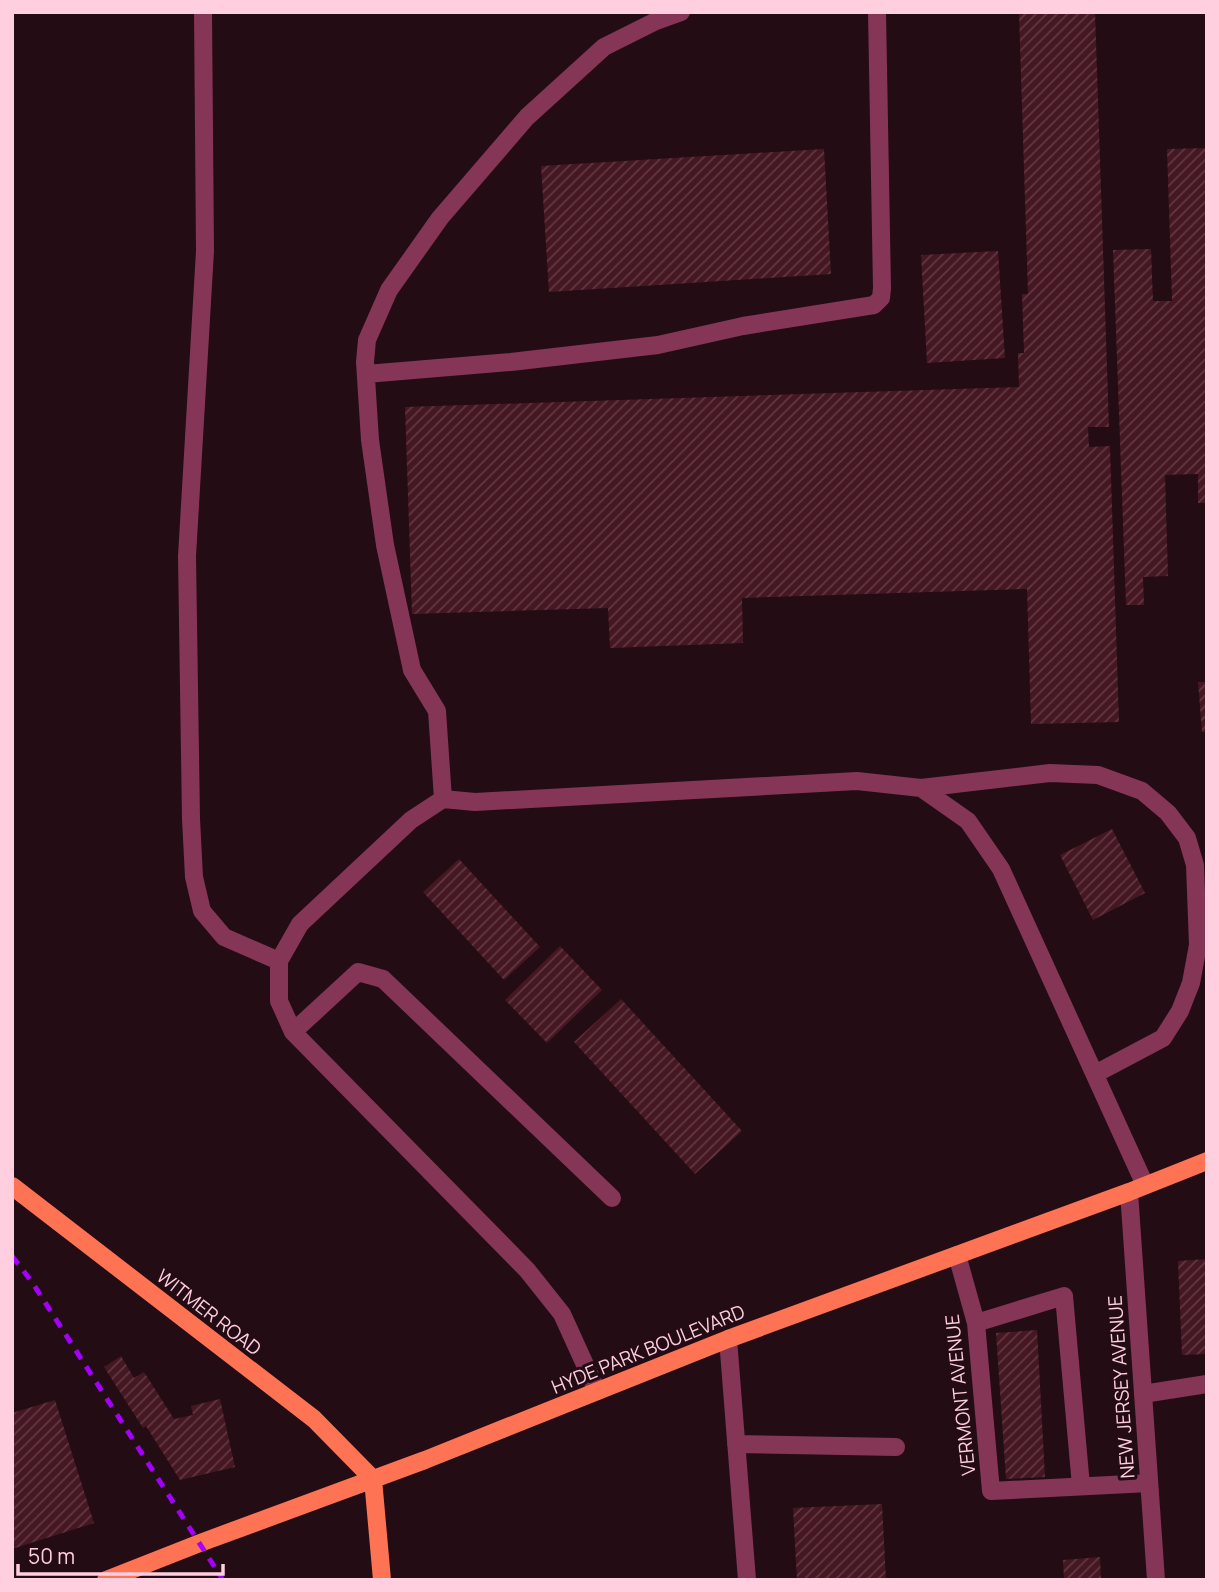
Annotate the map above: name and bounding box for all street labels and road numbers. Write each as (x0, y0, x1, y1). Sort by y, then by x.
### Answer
street label: WITMER ROAD (151, 1263, 267, 1361)
street label: NEW JERSEY AVENUE (1102, 1295, 1140, 1479)
street label: HYDE PARK BOULEVARD (547, 1298, 749, 1400)
street label: VERMONT AVENUE (939, 1313, 981, 1477)

